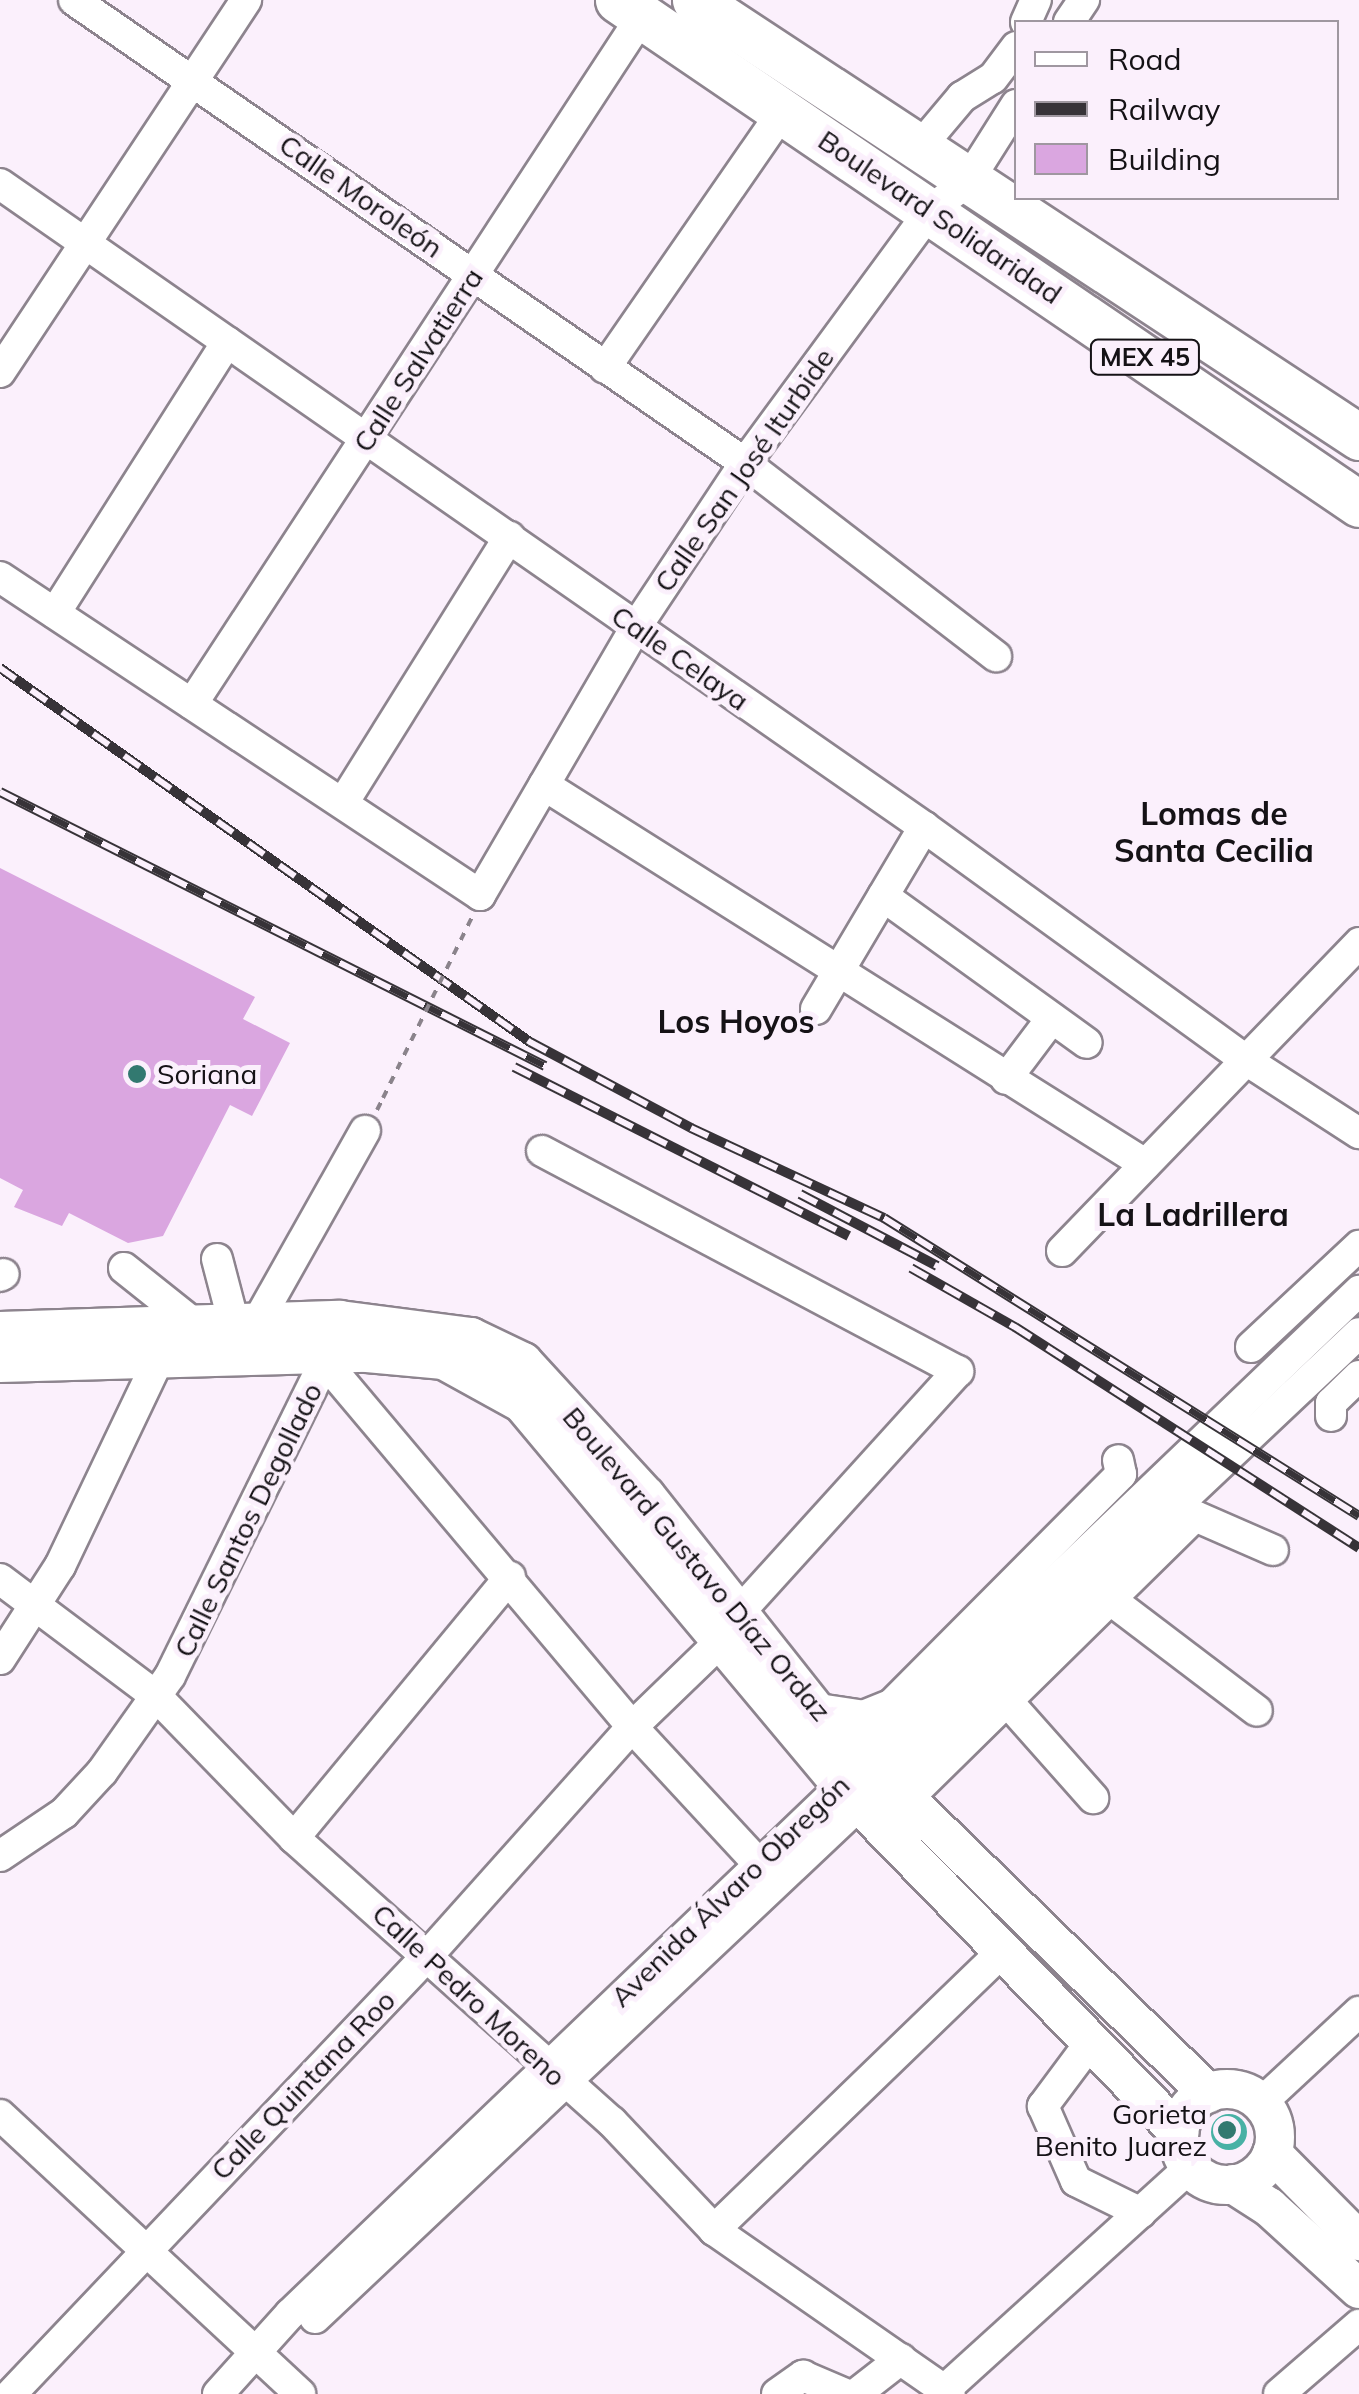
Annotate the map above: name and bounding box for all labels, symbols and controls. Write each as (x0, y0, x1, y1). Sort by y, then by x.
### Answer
legend (1014, 20, 1339, 200)
text: Road (1108, 40, 1182, 78)
text: Railway (1108, 90, 1221, 128)
street label: Boulevard Solidaridad (812, 123, 1068, 311)
street label: Calle Moroleón (273, 127, 449, 265)
text: Building (1108, 140, 1221, 178)
street label: Calle Salvatierra (346, 262, 490, 458)
road number: MEX 45 (1088, 337, 1202, 377)
street label: Calle San José Iturbide (647, 342, 841, 598)
street label: Calle Celaya (605, 599, 755, 717)
district label: Lomas de Santa Cecilia (1114, 795, 1314, 870)
district label: Los Hoyos (658, 1002, 814, 1040)
place label: Soriana (157, 1057, 257, 1091)
marker: Soriana (126, 1063, 148, 1085)
district label: La Ladrillera (1097, 1195, 1289, 1233)
street label: Calle Santos Degollado (167, 1377, 329, 1663)
street label: Boulevard Gustavo Díaz Ordaz (556, 1400, 838, 1728)
street label: Avenida Álvaro Obregón (604, 1768, 856, 2014)
street label: Calle Pedro Moreno (365, 1897, 573, 2093)
street label: Calle Quintana Roo (204, 1983, 402, 2187)
place label: Gorieta Benito Juarez (1035, 2097, 1207, 2163)
marker: Gorieta Benito Juarez (1216, 2119, 1238, 2141)

